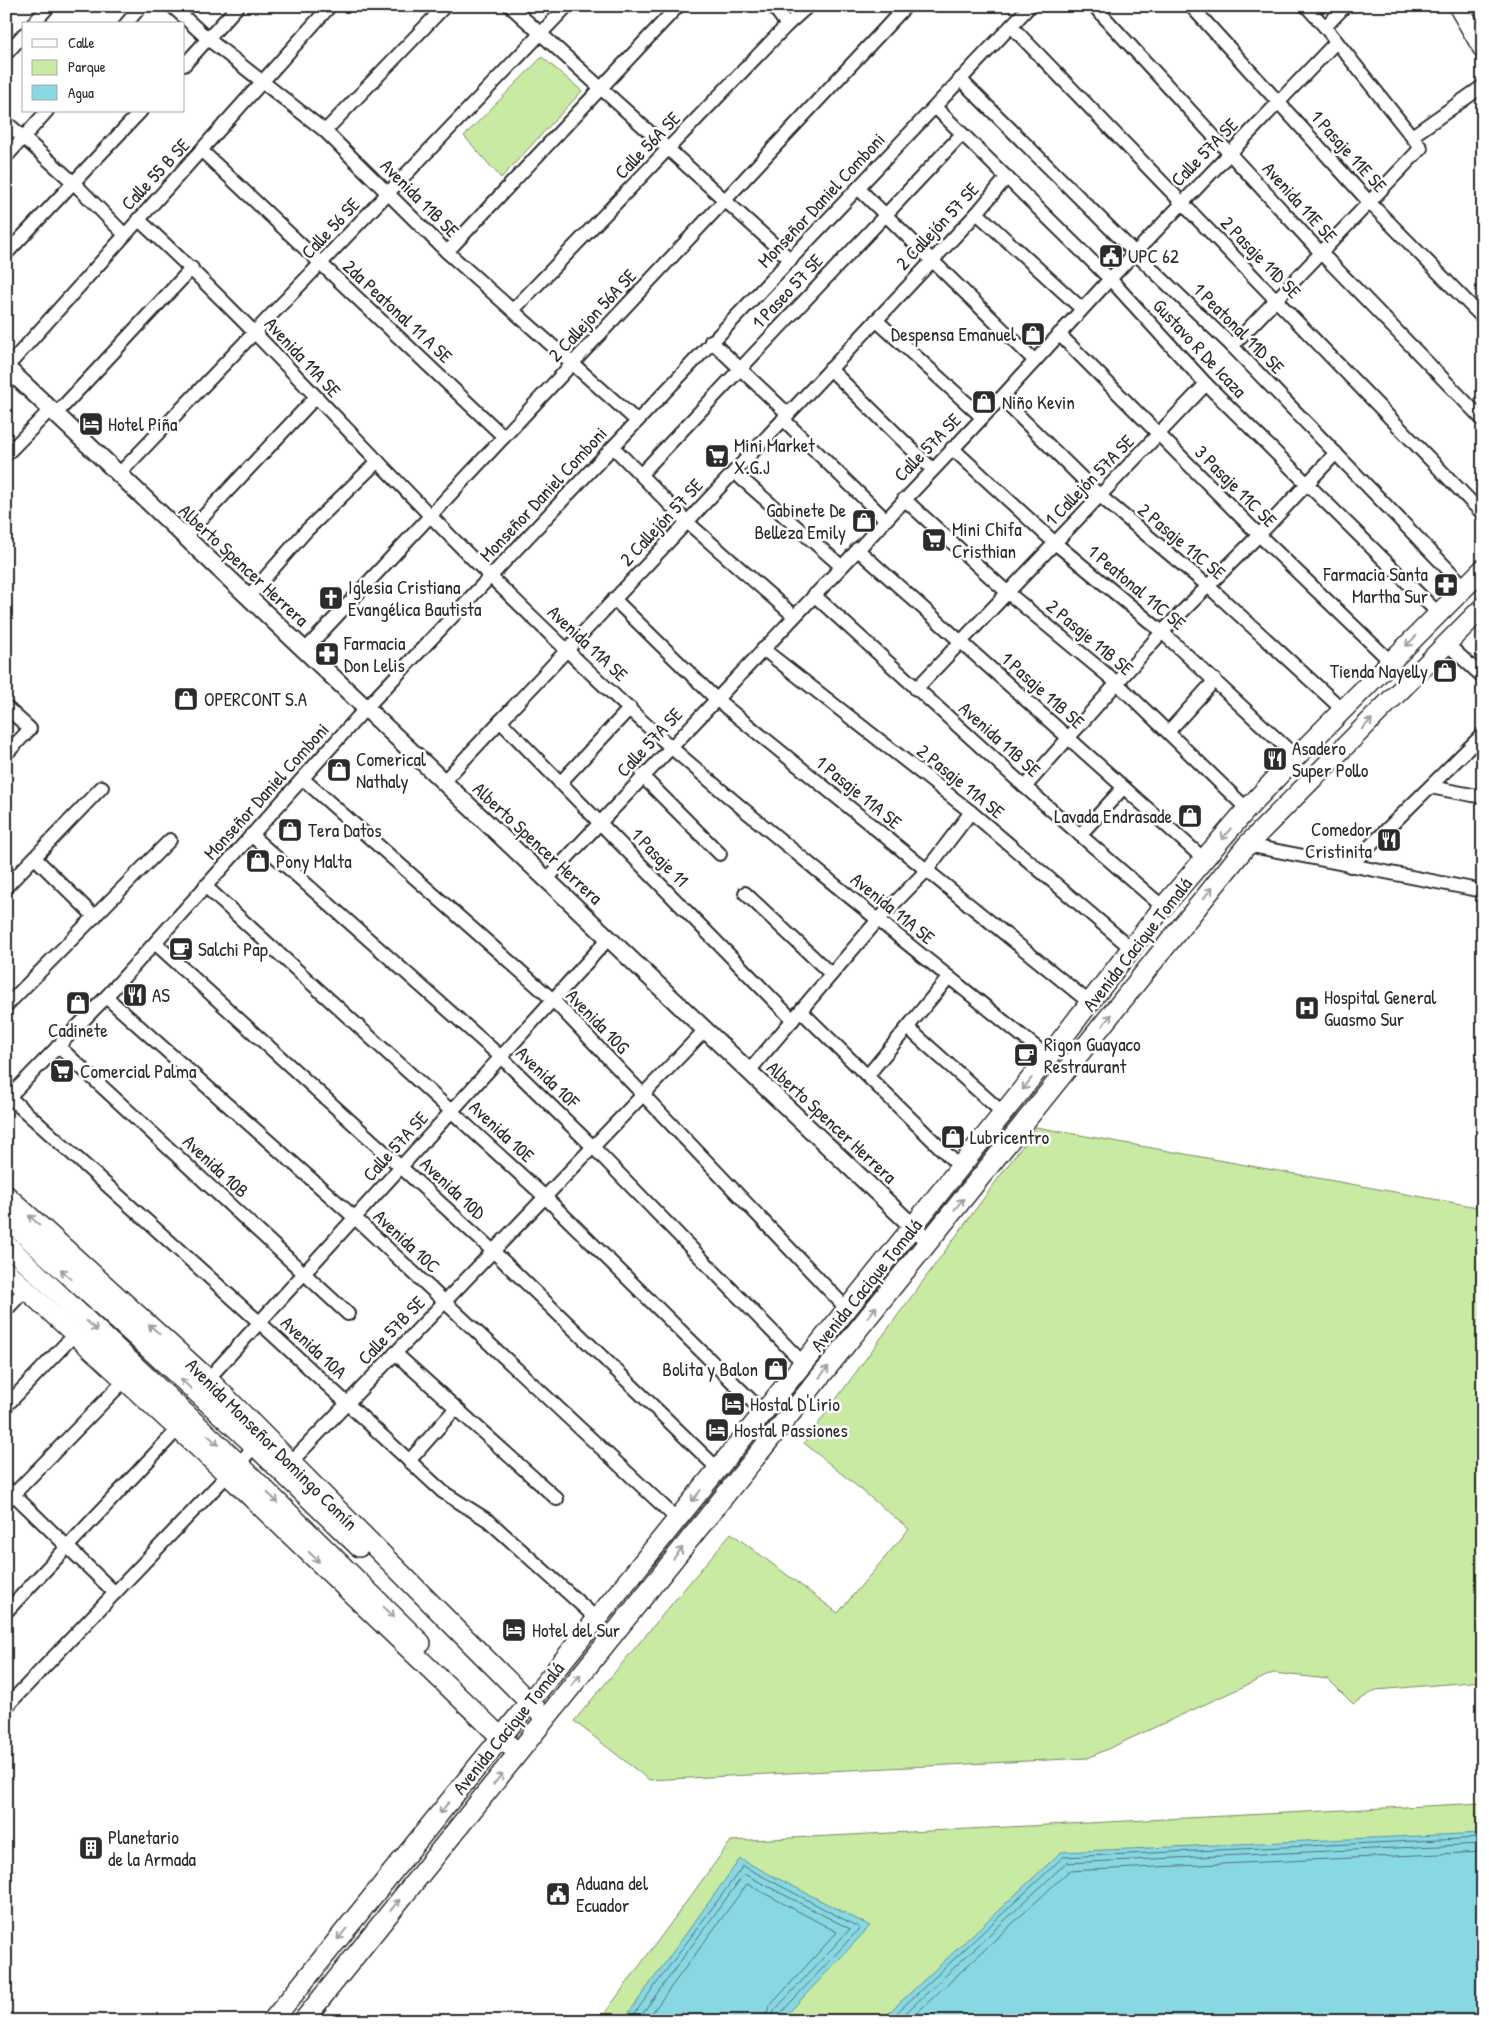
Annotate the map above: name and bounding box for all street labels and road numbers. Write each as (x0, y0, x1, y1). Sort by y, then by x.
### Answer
street label: 1 Pasaje 11E SE (1305, 104, 1393, 198)
street label: Calle 56A SE (608, 105, 686, 184)
street label: Calle 57A SE (1165, 112, 1244, 192)
street label: Monseñor Daniel Comboni (751, 127, 891, 273)
street label: Calle 55 B SE (115, 132, 195, 216)
street label: Avenida 11B SE (375, 153, 465, 243)
street label: Avenida 11E SE (1257, 156, 1344, 248)
street label: 2 Callejón 57 SE (890, 176, 985, 275)
street label: Calle 56 SE (295, 191, 366, 264)
street label: 2 Pasaje 11D SE (1215, 210, 1307, 304)
street label: 1 Paseo 57 SE (746, 247, 829, 334)
street label: 2da Peatonal 11 A SE (338, 253, 459, 369)
street label: 2 Callejon 56A SE (542, 262, 642, 367)
street label: 1 Peatonal 11D SE (1188, 277, 1291, 380)
street label: Gustavo R De Icaza (1147, 293, 1253, 404)
street label: Avenida 11A SE (259, 311, 347, 403)
street label: Calle 57A SE (888, 407, 967, 487)
street label: Monseñor Daniel Comboni (473, 421, 613, 567)
street label: 1 Callejón 57A SE (1039, 428, 1140, 532)
street label: 3 Pasaje 11C SE (1189, 439, 1283, 533)
street label: 2 Callejón 57 SE (614, 472, 709, 571)
street label: 2 Pasaje 11C SE (1133, 497, 1232, 586)
street label: Alberto Spencer Herrera (173, 498, 315, 632)
street label: 1 Peatonal 11C SE (1082, 538, 1192, 636)
street label: 2 Pasaje 11B SE (1041, 593, 1139, 681)
street label: Avenida 11A SE (542, 599, 634, 687)
street label: 1 Pasaje 11B SE (996, 646, 1091, 735)
street label: Avenida 11B SE (954, 695, 1047, 783)
street label: Calle 57A SE (610, 701, 688, 782)
street label: Monseñor Daniel Comboni (197, 717, 335, 865)
street label: 2 Pasaje 11A SE (912, 738, 1011, 825)
street label: 1 Pasaje 11A SE (811, 749, 908, 835)
street label: Alberto Spencer Herrera (467, 776, 609, 910)
street label: 1 Pasaje 11 (625, 822, 695, 892)
street label: Avenida 11A SE (846, 866, 941, 950)
street label: Avenida Cacique Tomalá (1076, 871, 1198, 1017)
street label: Avenida 10G (560, 983, 636, 1059)
street label: Avenida 10F (511, 1040, 586, 1114)
street label: Alberto Spencer Herrera (761, 1055, 903, 1189)
street label: Avenida 10E (464, 1094, 541, 1168)
street label: Calle 57A SE (357, 1105, 434, 1187)
street label: Avenida 10B (177, 1129, 255, 1203)
street label: Avenida 10D (415, 1151, 491, 1225)
street label: Avenida 10C (368, 1203, 446, 1279)
street label: Avenida Cacique Tomalá (804, 1213, 928, 1357)
street label: Calle 57B SE (352, 1289, 431, 1370)
street label: Avenida 10A (275, 1310, 353, 1384)
street label: Avenida Monseñor Domingo Comín (180, 1352, 364, 1536)
street label: Avenida Cacique Tomalá (446, 1656, 570, 1800)

